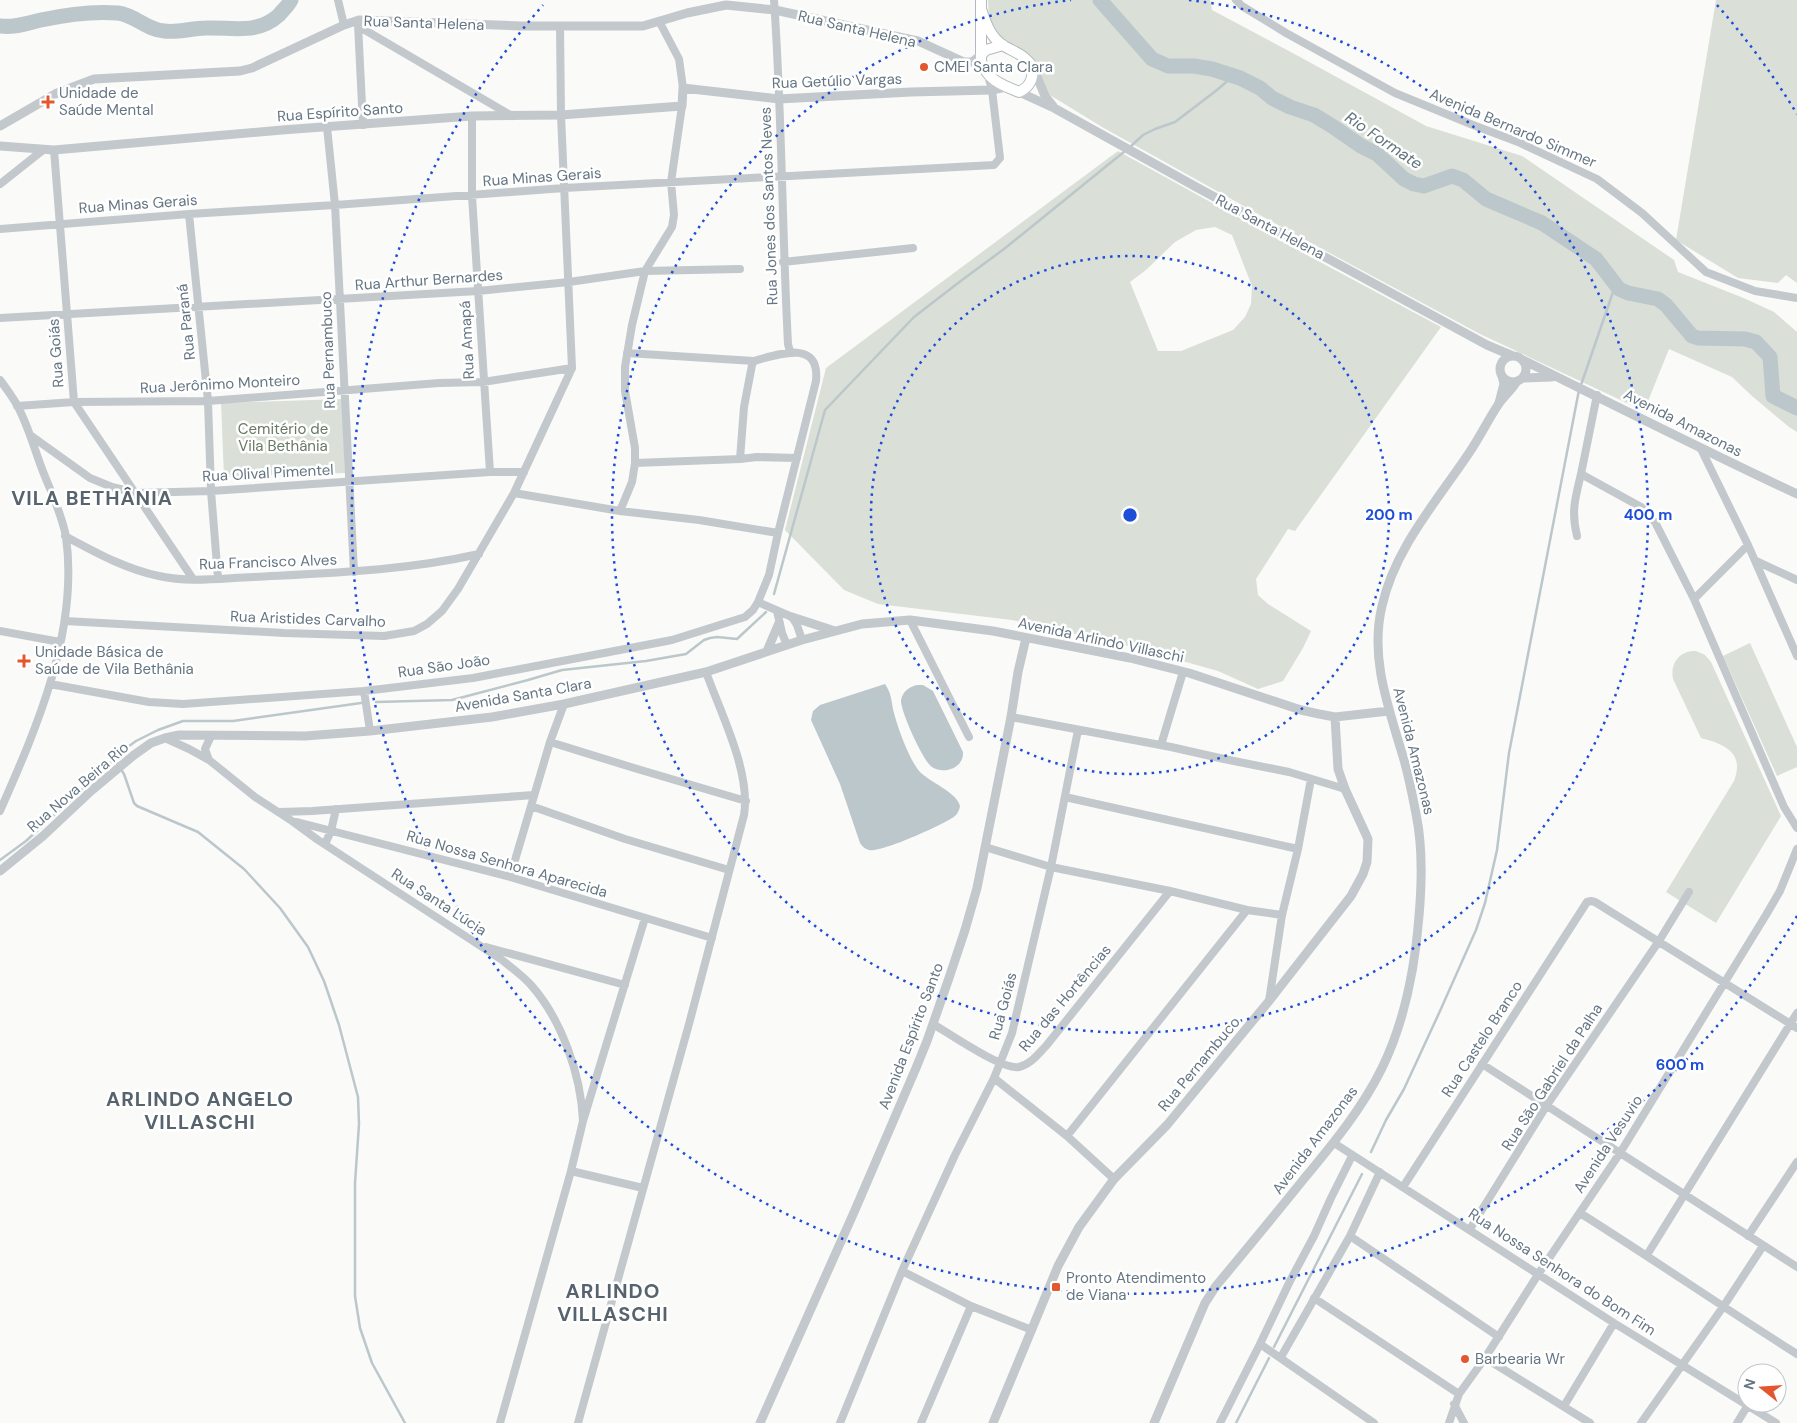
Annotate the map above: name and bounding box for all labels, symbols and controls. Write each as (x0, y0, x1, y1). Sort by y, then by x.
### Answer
street label: Rua Santa Helena (796, 6, 918, 52)
street label: Rua Santa Helena (363, 11, 485, 35)
place label: CMEI Santa Clara (934, 57, 1053, 77)
marker: CMEI Santa Clara (918, 61, 930, 73)
street label: Rua Getúlio Vargas (771, 69, 903, 93)
place label: Unidade de Saúde Mental (59, 83, 154, 120)
street label: Avenida Bernardo Simmer (1426, 84, 1600, 172)
marker: Unidade de Saúde Mental (41, 95, 55, 109)
street label: Rua Espírito Santo (276, 98, 404, 126)
street label: Rua Jones dos Santos Neves (756, 107, 782, 305)
water label: Rio Formate (1341, 107, 1426, 174)
street label: Rua Minas Gerais (482, 163, 602, 191)
street label: Rua Minas Gerais (78, 190, 198, 218)
street label: Rua Santa Helena (1212, 190, 1328, 264)
street label: Rua Arthur Bernardes (354, 265, 504, 295)
street label: Rua Paraná (172, 283, 200, 361)
street label: Rua Pernambuco (316, 291, 340, 409)
street label: Rua Amapá (455, 300, 479, 380)
street label: Rua Goiás (44, 318, 68, 388)
street label: Rua Jerônimo Monteiro (139, 370, 301, 398)
street label: Avenida Amazonas (1620, 384, 1746, 462)
park label: Cemitério de Vila Bethânia (238, 419, 328, 456)
street label: Rua Olival Pimentel (202, 460, 334, 486)
district label: VILA BETHÂNIA (11, 485, 173, 511)
text: 200 m (1365, 505, 1413, 525)
text: 400 m (1624, 505, 1672, 525)
centre of rings (1121, 506, 1139, 524)
street label: Rua Francisco Alves (199, 550, 337, 574)
street label: Rua Aristides Carvalho (230, 606, 386, 632)
street label: Avenida Arlindo Villaschi (1016, 613, 1186, 667)
place label: Unidade Básica de Saúde de Vila Bethânia (35, 642, 194, 679)
street label: Rua São João (397, 650, 491, 682)
marker: Unidade Básica de Saúde de Vila Bethânia (17, 654, 31, 668)
street label: Avenida Santa Clara (453, 673, 593, 717)
street label: Avenida Amazonas (1389, 685, 1439, 817)
street label: Rua Nova Beira Rio (23, 737, 133, 837)
street label: Rua Nossa Senhora Aparecida (404, 826, 610, 902)
street label: Rua Santa Lúcia (387, 864, 491, 940)
street label: Rua das Hortências (1014, 940, 1116, 1056)
street label: Avenida Espírito Santo (874, 960, 948, 1112)
street label: Rua Goiás (984, 970, 1022, 1042)
street label: Rua Castelo Branco (1437, 977, 1527, 1101)
street label: Rua São Gabriel da Palha (1497, 1000, 1607, 1154)
street label: Rua Pernambuco (1154, 1012, 1245, 1115)
text: 600 m (1656, 1055, 1704, 1075)
street label: Avenida Amazonas (1268, 1082, 1362, 1198)
district label: ARLINDO ANGELO VILLASCHI (106, 1086, 294, 1135)
street label: Avenida Vesuvio (1569, 1091, 1647, 1197)
street label: Rua Nossa Senhora do Bom Fim (1464, 1204, 1660, 1340)
place label: Pronto Atendimento de Viana (1066, 1268, 1206, 1305)
district label: ARLINDO VILLASCHI (557, 1278, 669, 1327)
marker: Pronto Atendimento de Viana (1050, 1281, 1062, 1293)
place label: Barbearia Wr (1475, 1349, 1565, 1369)
marker: Barbearia Wr (1459, 1353, 1471, 1365)
north arrow (1737, 1363, 1787, 1413)
text: N (1739, 1377, 1760, 1392)

